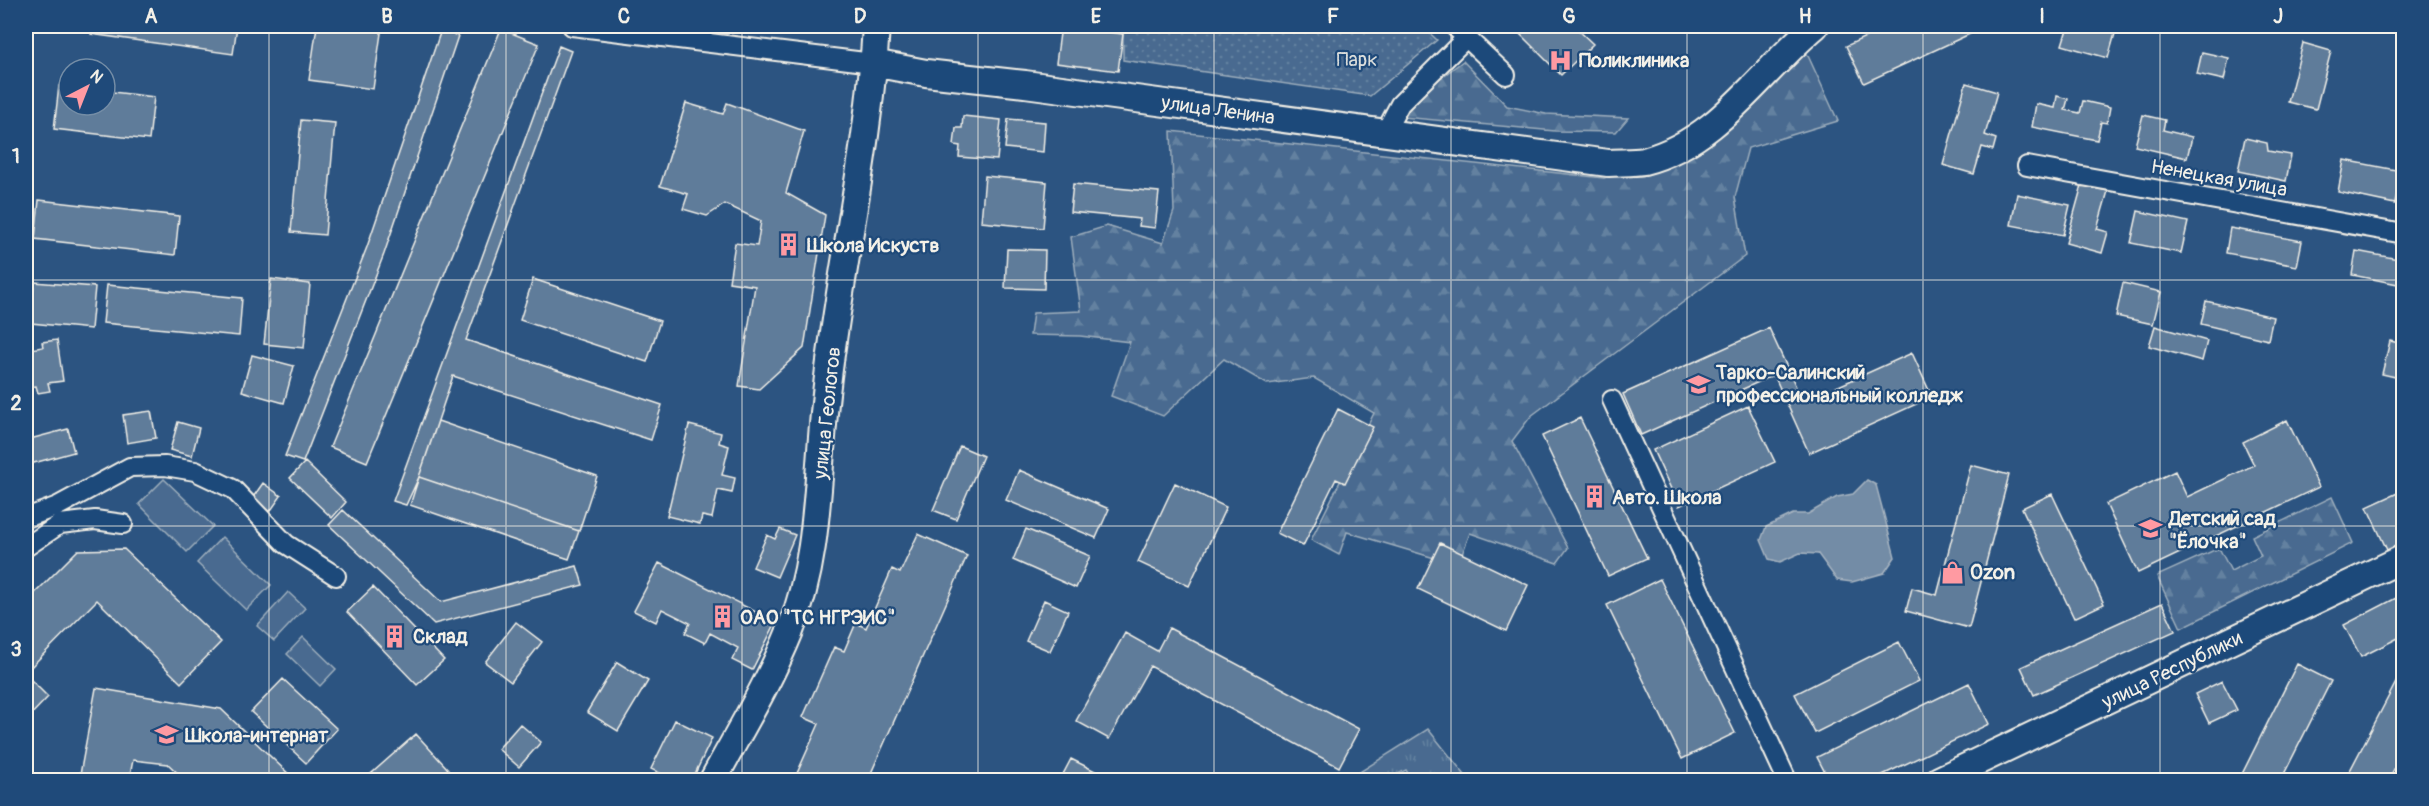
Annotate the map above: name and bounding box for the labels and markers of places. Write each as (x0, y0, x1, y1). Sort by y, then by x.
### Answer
hospital icon: Поликлиника (1548, 47, 1574, 73)
place label: Поликлиника (1579, 48, 1689, 73)
building icon: Школа Искуств (776, 232, 802, 258)
place label: Школа Искуств (806, 233, 939, 258)
place label: Тарко-Салинский профессиональный колледж (1715, 360, 1964, 408)
school or university icon: Тарко-Салинский профессиональный колледж (1685, 371, 1711, 397)
building icon: Авто. Школа (1581, 484, 1607, 510)
place label: Авто. Школа (1612, 485, 1722, 510)
place label: Детский сад "Ёлочка" (2168, 506, 2277, 554)
school or university icon: Детский сад "Ёлочка" (2138, 516, 2164, 542)
shop icon: Ozon (1939, 559, 1965, 585)
place label: Ozon (1970, 560, 2015, 585)
building icon: ОАО "ТС НГРЭИС" (709, 604, 735, 630)
place label: ОАО "ТС НГРЭИС" (740, 605, 895, 630)
building icon: Склад (382, 623, 408, 649)
place label: Склад (413, 624, 468, 649)
school or university icon: Школа-интернат (154, 722, 180, 748)
place label: Школа-интернат (184, 723, 329, 748)

